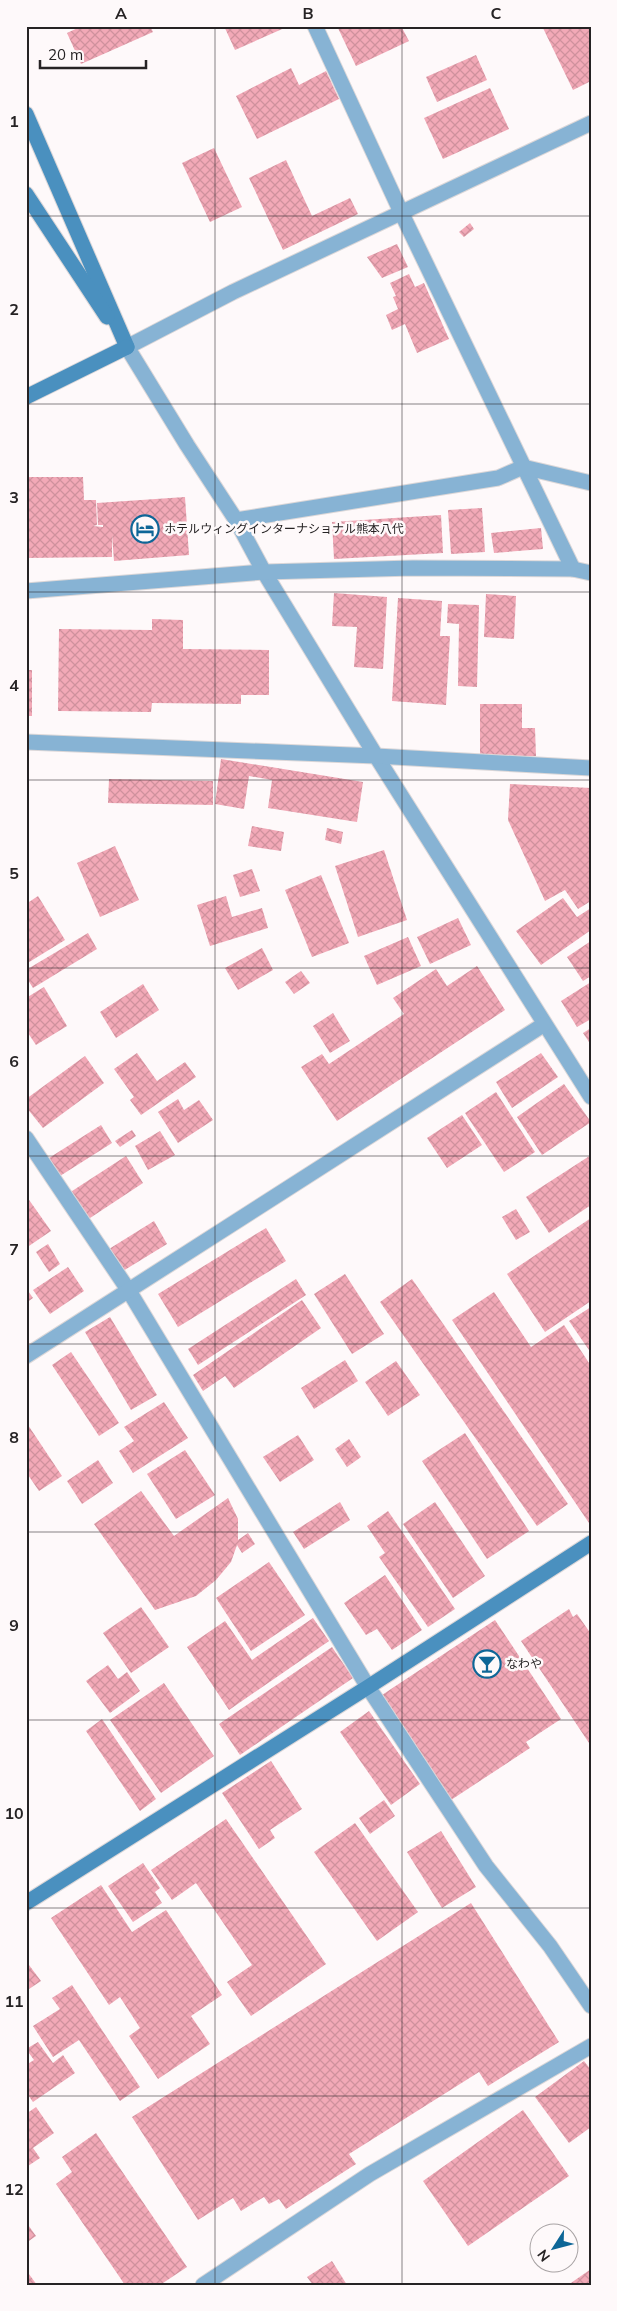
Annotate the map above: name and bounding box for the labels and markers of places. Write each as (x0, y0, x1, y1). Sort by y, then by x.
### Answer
hotel icon: ホテルウィングインターナショナル熊本八代 (130, 514, 160, 544)
place label: ホテルウィングインターナショナル熊本八代 (164, 521, 404, 536)
bar icon: なわや (472, 1649, 502, 1679)
place label: なわや (506, 1656, 542, 1671)

